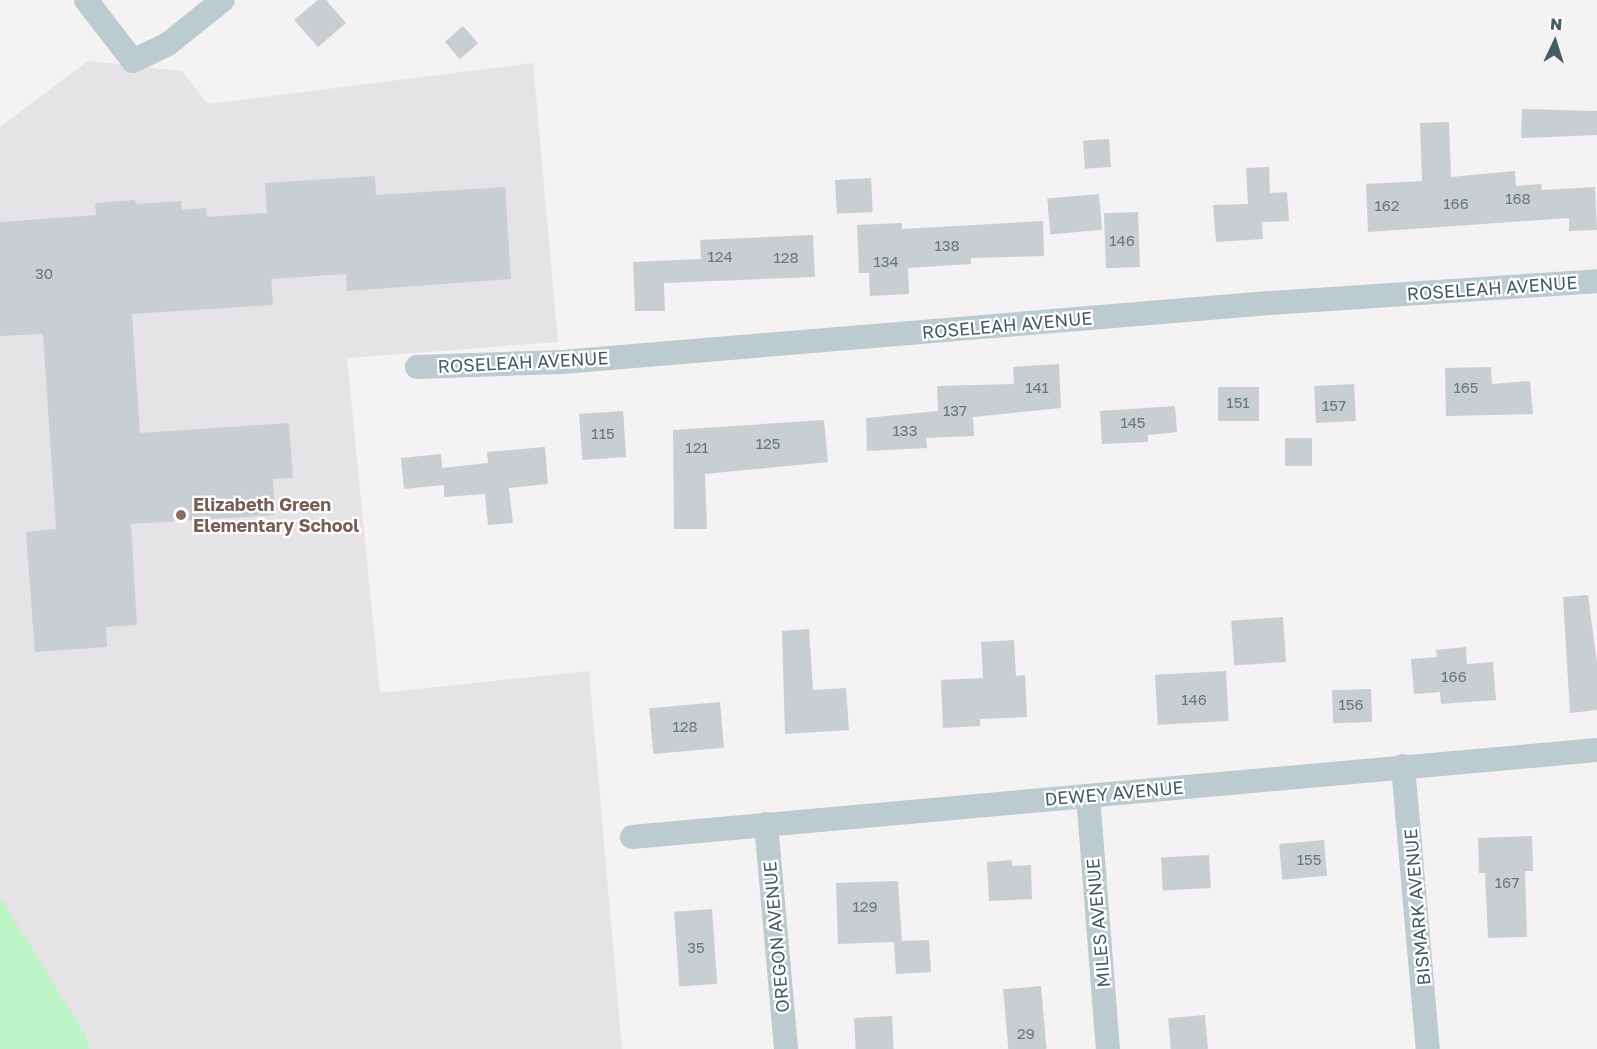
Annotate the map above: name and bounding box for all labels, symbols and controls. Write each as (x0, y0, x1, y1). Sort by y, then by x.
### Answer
north arrow (1525, 12, 1585, 72)
text: N (1549, 14, 1563, 34)
house number: 168 (1505, 190, 1531, 208)
house number: 166 (1443, 195, 1469, 213)
house number: 162 (1374, 197, 1400, 215)
house number: 146 (1109, 232, 1135, 250)
house number: 138 (934, 237, 960, 255)
house number: 124 (707, 248, 733, 266)
house number: 128 (773, 249, 799, 267)
house number: 134 (873, 253, 899, 271)
house number: 30 (35, 265, 53, 283)
street label: ROSELEAH AVENUE (1406, 271, 1578, 305)
street label: ROSELEAH AVENUE (921, 307, 1093, 343)
street label: ROSELEAH AVENUE (437, 347, 609, 377)
house number: 141 (1025, 379, 1049, 397)
house number: 165 (1453, 379, 1479, 397)
house number: 151 (1226, 394, 1250, 412)
house number: 157 (1322, 397, 1346, 415)
house number: 137 (943, 402, 967, 420)
house number: 145 (1120, 414, 1146, 432)
house number: 133 (893, 422, 917, 440)
house number: 115 (591, 425, 615, 443)
house number: 125 (756, 435, 780, 453)
house number: 121 (685, 439, 709, 457)
place label: Elizabeth Green Elementary School (193, 494, 359, 536)
marker: Elizabeth Green Elementary School (174, 508, 188, 522)
house number: 166 (1441, 668, 1467, 686)
house number: 146 (1181, 691, 1207, 709)
house number: 156 (1338, 696, 1364, 714)
house number: 128 (672, 718, 698, 736)
street label: DEWEY AVENUE (1044, 776, 1184, 810)
street label: BISMARK AVENUE (1399, 828, 1435, 986)
house number: 155 (1297, 851, 1321, 869)
street label: MILES AVENUE (1082, 857, 1114, 989)
street label: OREGON AVENUE (759, 860, 793, 1014)
house number: 167 (1495, 874, 1519, 892)
house number: 129 (852, 898, 878, 916)
house number: 35 (687, 939, 705, 957)
house number: 29 (1017, 1025, 1035, 1043)

